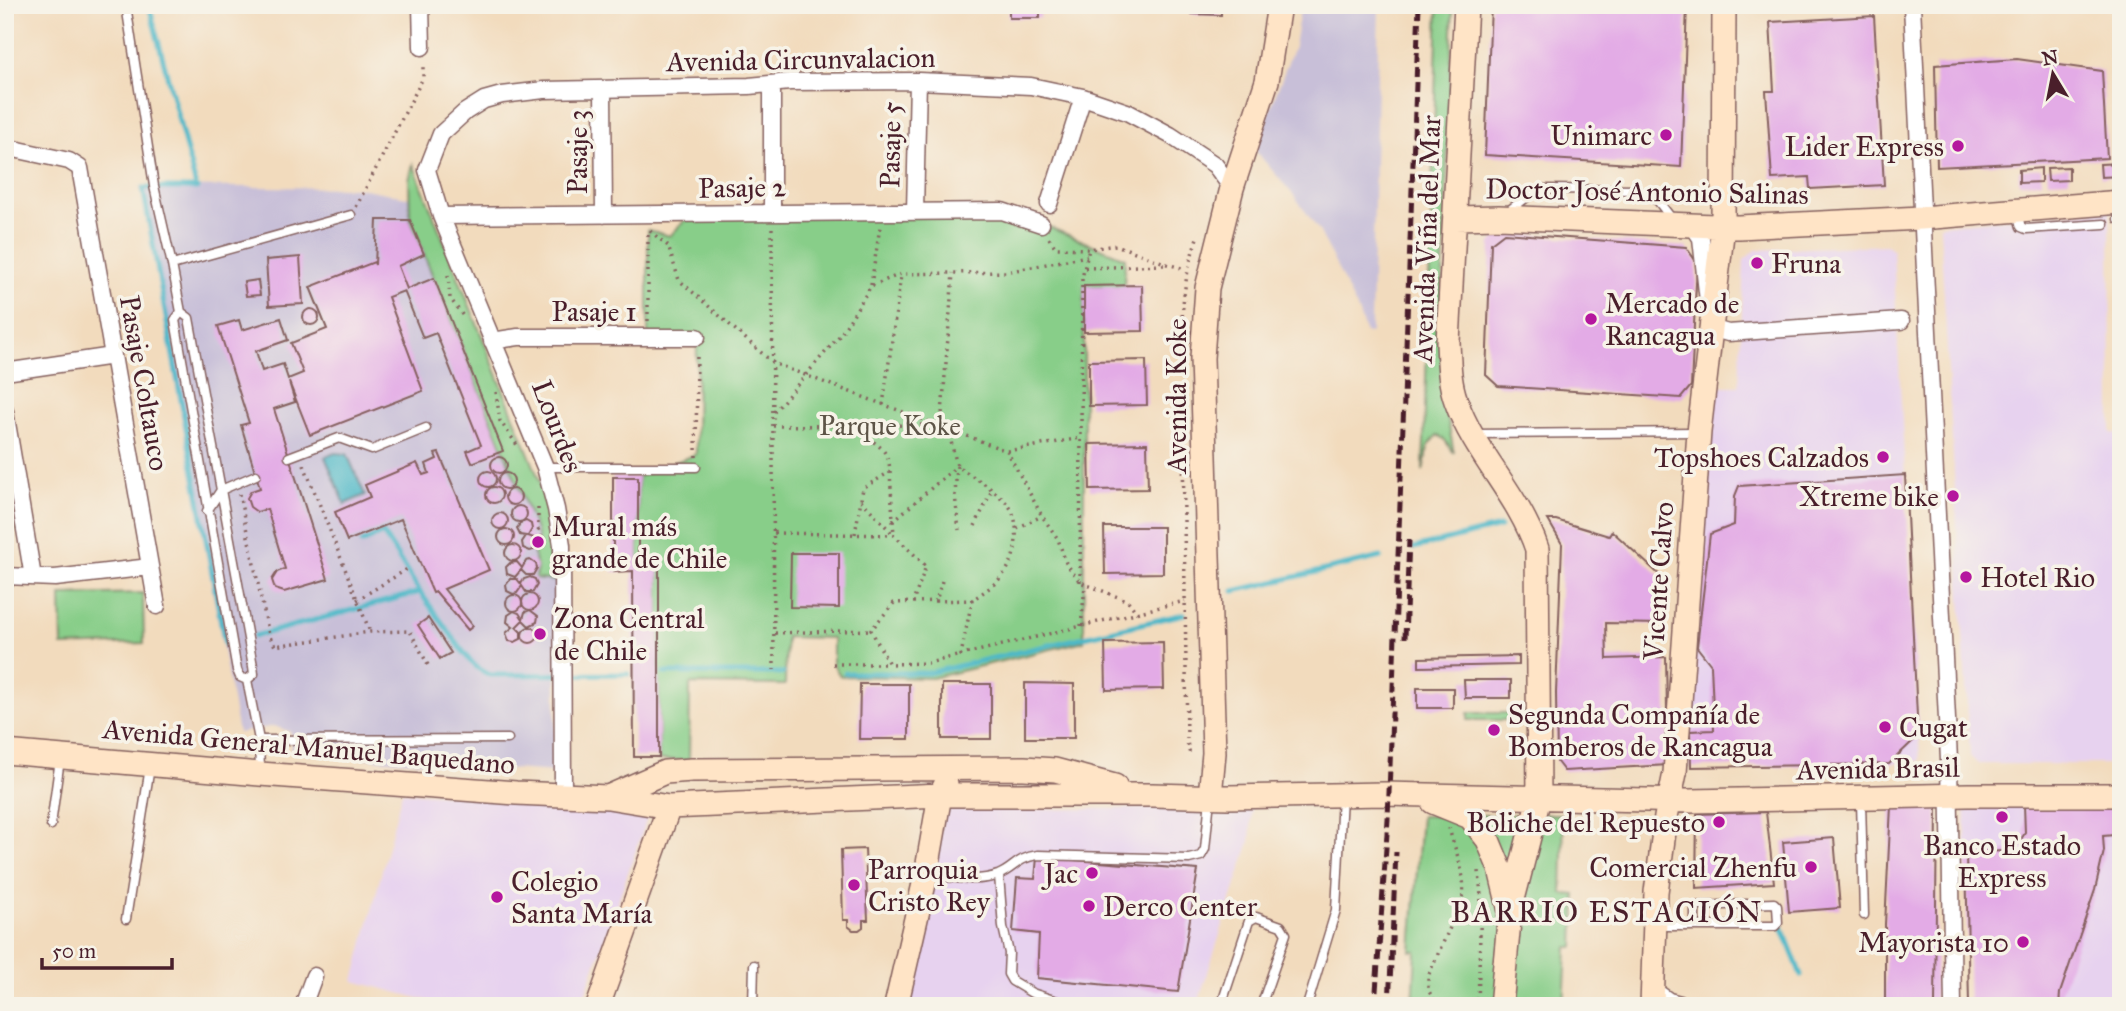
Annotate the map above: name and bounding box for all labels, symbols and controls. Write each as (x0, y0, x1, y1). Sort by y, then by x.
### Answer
north arrow (2018, 38, 2088, 108)
street label: Avenida Circunvalacion (665, 40, 936, 79)
text: N (2040, 45, 2060, 70)
street label: Pasaje 5 (872, 101, 909, 189)
street label: Pasaje 3 (560, 109, 595, 195)
street label: Avenida Viña del Mar (1405, 114, 1448, 364)
place label: Unimarc (1550, 118, 1652, 153)
marker: Unimarc (1658, 127, 1674, 143)
place label: Lider Express (1785, 129, 1944, 164)
marker: Lider Express (1950, 138, 1966, 154)
street label: Pasaje 2 (698, 169, 786, 206)
street label: Doctor José Antonio Salinas (1485, 171, 1809, 212)
place label: Fruna (1771, 246, 1841, 281)
marker: Fruna (1749, 255, 1765, 271)
place label: Mercado de Rancagua (1605, 286, 1739, 353)
street label: Pasaje Coltauco (112, 293, 177, 474)
street label: Pasaje 1 (552, 294, 636, 329)
marker: Mercado de Rancagua (1583, 311, 1599, 327)
street label: Avenida Koke (1159, 318, 1194, 475)
street label: Lourdes (524, 375, 591, 477)
park label: Parque Koke (819, 408, 961, 443)
place label: Topshoes Calzados (1654, 440, 1869, 475)
marker: Topshoes Calzados (1875, 449, 1891, 465)
place label: Xtreme bike (1799, 479, 1939, 514)
marker: Xtreme bike (1945, 488, 1961, 504)
street label: Vicente Calvo (1635, 501, 1681, 662)
place label: Mural más grande de Chile (552, 509, 728, 576)
marker: Mural más grande de Chile (530, 534, 546, 550)
place label: Hotel Rio (1980, 560, 2095, 595)
marker: Hotel Rio (1958, 569, 1974, 585)
place label: Zona Central de Chile (554, 601, 705, 668)
marker: Zona Central de Chile (532, 626, 548, 642)
place label: Segunda Compañía de Bomberos de Rancagua (1508, 697, 1773, 764)
place label: Cugat (1899, 710, 1968, 745)
street label: Avenida General Manuel Baquedano (100, 711, 516, 782)
marker: Cugat (1877, 719, 1893, 735)
marker: Segunda Compañía de Bomberos de Rancagua (1486, 722, 1502, 738)
street label: Avenida Brasil (1795, 750, 1960, 787)
place label: Boliche del Repuesto (1467, 805, 1705, 840)
marker: Banco Estado Express (1994, 809, 2010, 825)
marker: Boliche del Repuesto (1711, 814, 1727, 830)
place label: Banco Estado Express (1923, 828, 2081, 895)
place label: Comercial Zhenfu (1589, 850, 1797, 885)
place label: Parroquia Cristo Rey (868, 852, 991, 919)
place label: Jac (1041, 856, 1078, 891)
marker: Comercial Zhenfu (1803, 859, 1819, 875)
place label: Colegio Santa María (511, 864, 653, 931)
marker: Jac (1084, 865, 1100, 881)
marker: Parroquia Cristo Rey (846, 877, 862, 893)
marker: Colegio Santa María (489, 889, 505, 905)
place label: Derco Center (1103, 889, 1258, 924)
district label: BARRIO ESTACIÓN (1450, 893, 1764, 930)
marker: Derco Center (1081, 898, 1097, 914)
place label: Mayorista 10 (1858, 925, 2009, 960)
scale bar (42, 927, 172, 971)
marker: Mayorista 10 (2015, 934, 2031, 950)
text: 50 m (52, 938, 97, 964)

